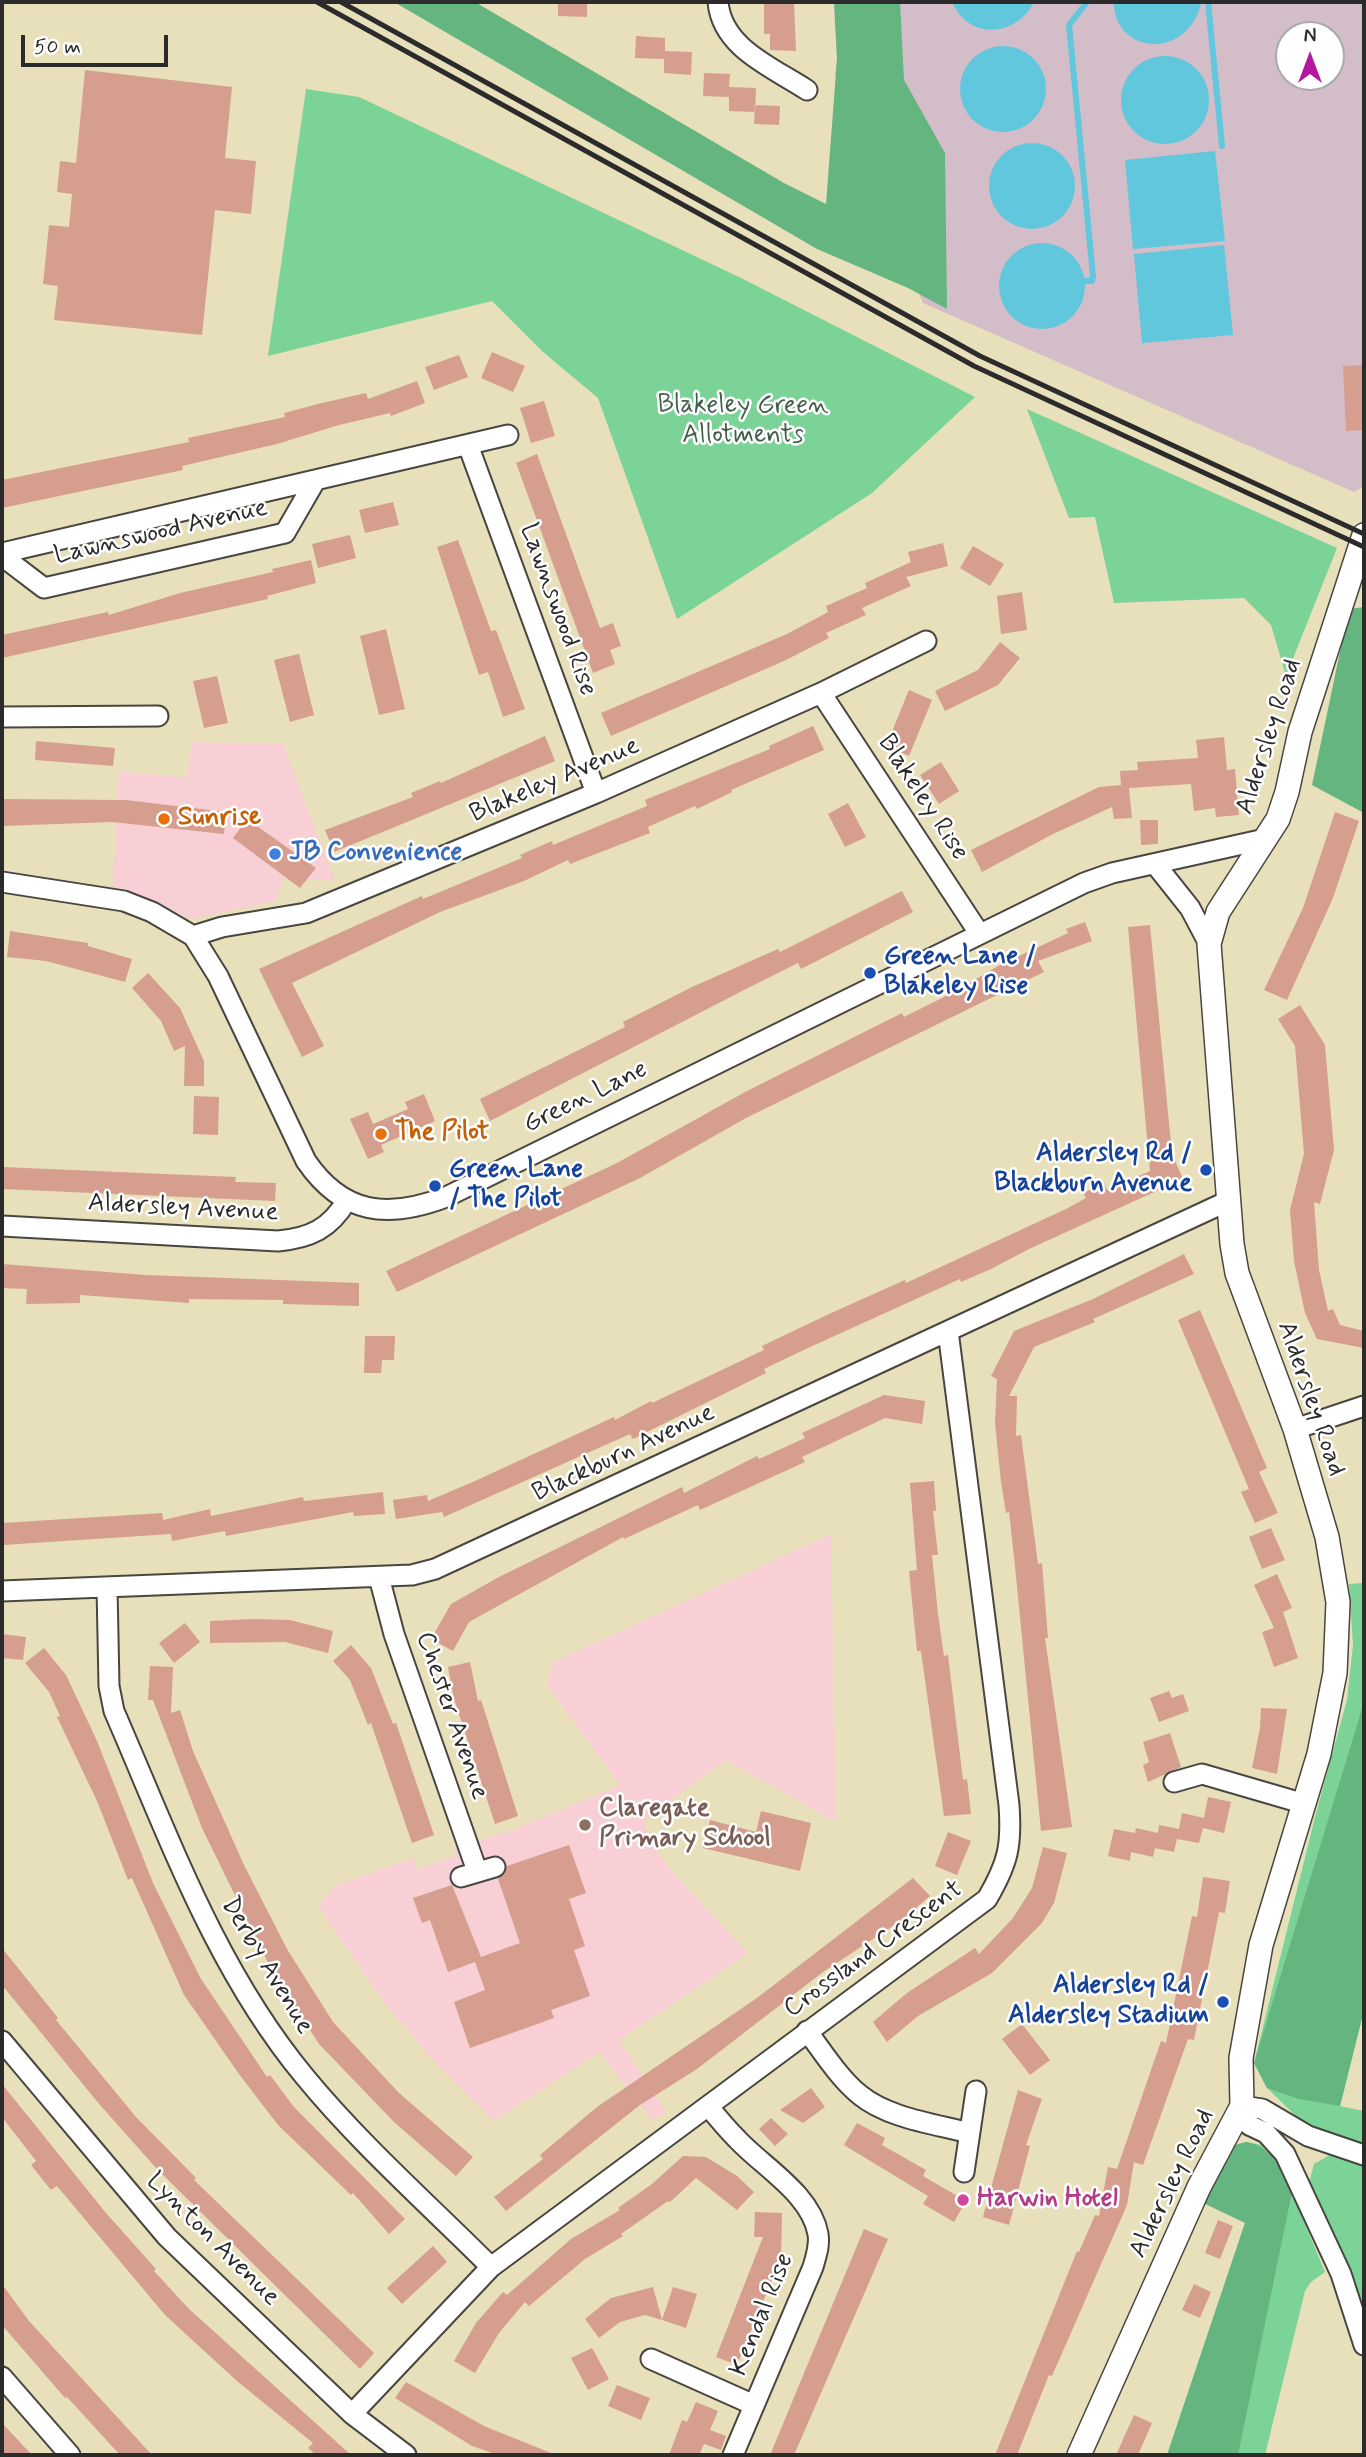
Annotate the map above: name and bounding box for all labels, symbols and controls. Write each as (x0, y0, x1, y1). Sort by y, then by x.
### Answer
scale bar (24, 21, 172, 65)
north arrow (1275, 21, 1345, 91)
text: N (1304, 24, 1316, 49)
text: 50 m (34, 33, 81, 61)
park label: Blakeley Green Allotments (658, 391, 828, 452)
street label: Lawnswood Avenue (51, 493, 271, 573)
street label: Lawnswood Rise (511, 520, 603, 700)
street label: Aldersley Road (1230, 655, 1310, 819)
street label: Blakeley Rise (870, 729, 974, 867)
street label: Blakeley Avenue (465, 731, 645, 831)
place label: Sunrise (178, 803, 261, 835)
marker: Sunrise (156, 811, 172, 827)
place label: JB Convenience (289, 838, 462, 870)
marker: JB Convenience (267, 846, 283, 862)
place label: Green Lane / Blakeley Rise (884, 942, 1036, 1004)
marker: Green Lane / Blakeley Rise (862, 965, 878, 981)
street label: Green Lane (519, 1055, 653, 1141)
place label: The Pilot (395, 1118, 489, 1150)
marker: The Pilot (373, 1126, 389, 1142)
place label: Aldersley Rd / Blackburn Avenue (994, 1139, 1192, 1200)
place label: Green Lane / The Pilot (449, 1155, 583, 1216)
marker: Aldersley Rd / Blackburn Avenue (1198, 1162, 1214, 1178)
marker: Green Lane / The Pilot (427, 1178, 443, 1194)
street label: Aldersley Avenue (87, 1188, 279, 1230)
street label: Aldersley Road (1269, 1318, 1351, 1480)
street label: Blackburn Avenue (528, 1398, 720, 1510)
street label: Chester Avenue (408, 1628, 494, 1804)
place label: Claregate Primary School (599, 1794, 771, 1856)
marker: Claregate Primary School (577, 1817, 593, 1833)
street label: Crossland Crescent (778, 1875, 970, 2025)
street label: Derby Avenue (213, 1892, 319, 2040)
place label: Aldersley Rd / Aldersley Stadium (1008, 1971, 1209, 2032)
marker: Aldersley Rd / Aldersley Stadium (1215, 1994, 1231, 2010)
street label: Aldersley Road (1124, 2105, 1222, 2263)
street label: Lynton Avenue (139, 2167, 285, 2313)
place label: Harwin Hotel (977, 2184, 1118, 2216)
marker: Harwin Hotel (955, 2192, 971, 2208)
street label: Kendal Rise (724, 2249, 802, 2381)

